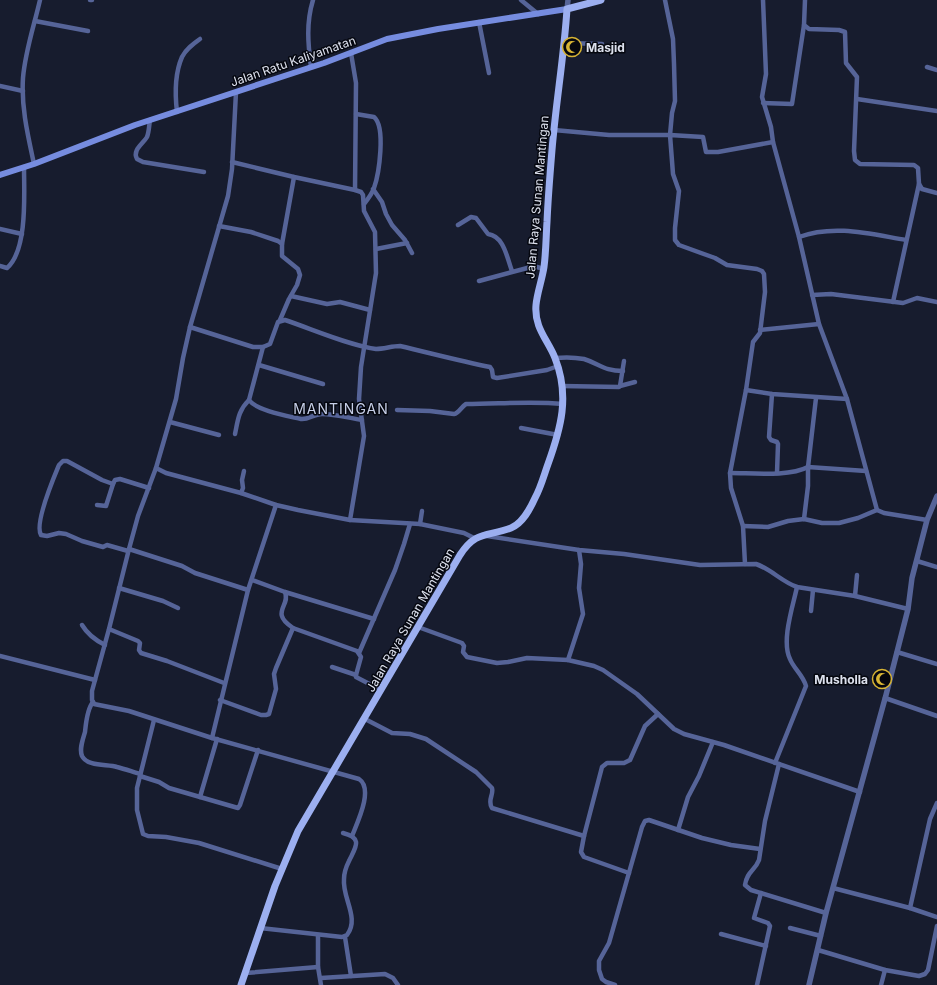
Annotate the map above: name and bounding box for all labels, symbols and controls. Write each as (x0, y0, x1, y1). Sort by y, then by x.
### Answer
street label: Jalan Ratu Kaliyamatan (228, 32, 358, 90)
mosque icon: Masjid (561, 36, 583, 58)
place label: Masjid (586, 40, 625, 55)
street label: Jalan Raya Sunan Mantingan (522, 115, 552, 279)
district label: MANTINGAN (293, 400, 389, 417)
street label: Jalan Raya Sunan Mantingan (363, 545, 457, 695)
mosque icon: Musholla (871, 668, 893, 690)
place label: Musholla (814, 672, 868, 687)

